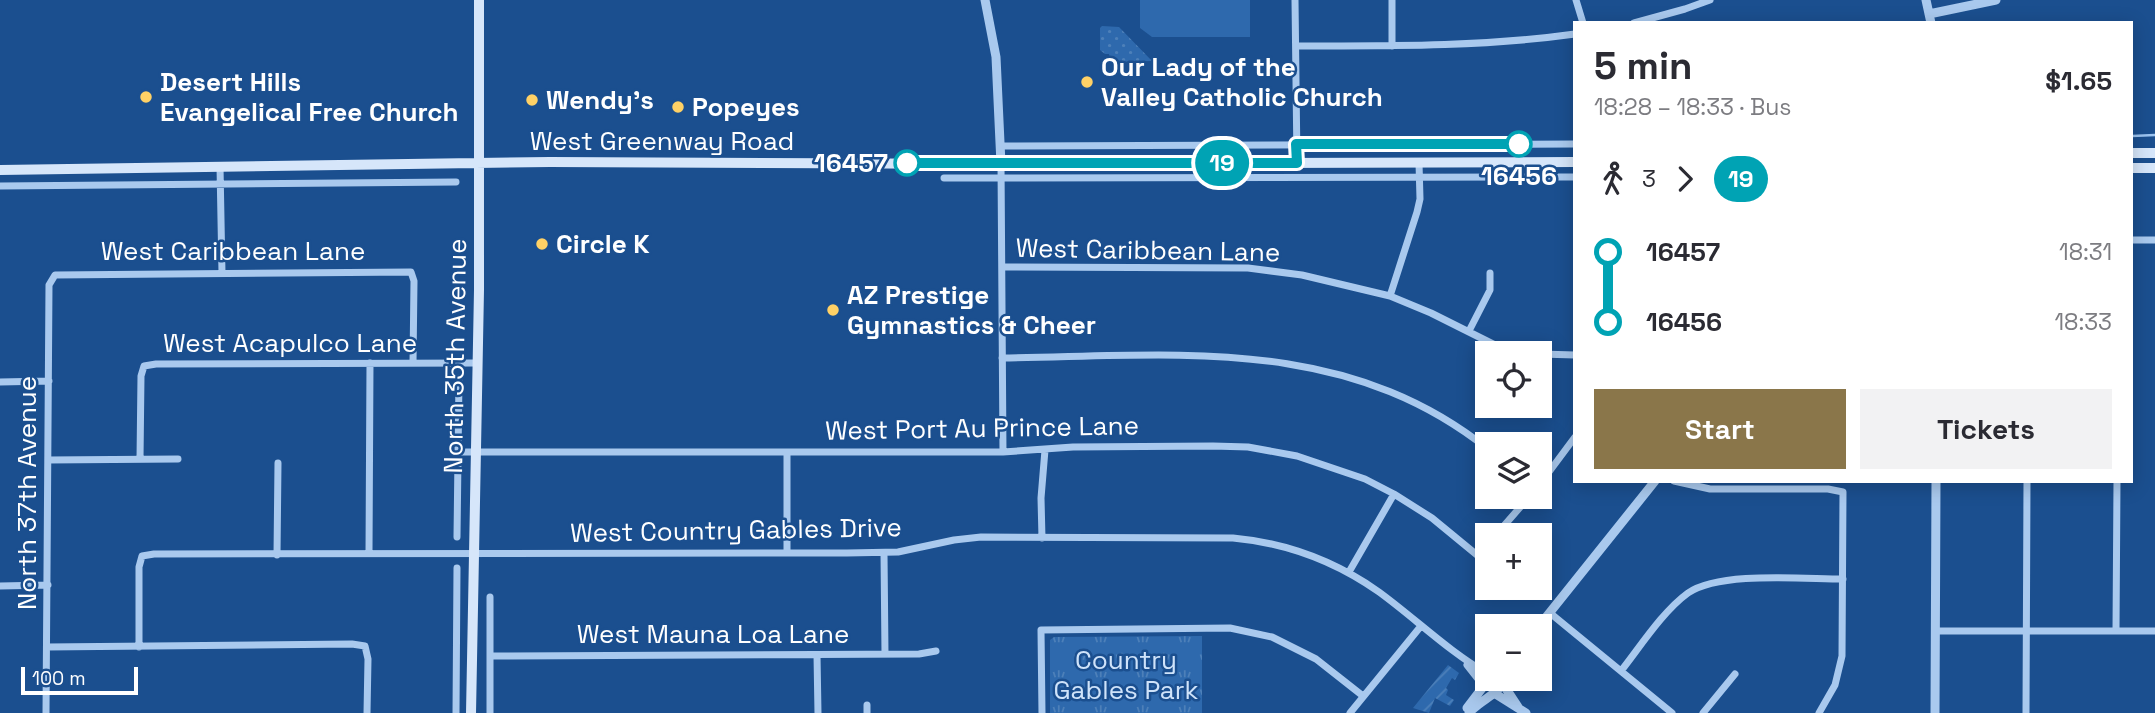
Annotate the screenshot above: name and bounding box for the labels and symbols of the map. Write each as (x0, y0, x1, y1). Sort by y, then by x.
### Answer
place label: Our Lady of the Valley Catholic Church (1101, 50, 1383, 114)
place label: Desert Hills Evangelical Free Church (160, 65, 459, 129)
marker: Our Lady of the Valley Catholic Church (1079, 74, 1095, 90)
place label: Wendy's (546, 83, 654, 117)
marker: Desert Hills Evangelical Free Church (138, 89, 154, 105)
place label: Popeyes (692, 90, 800, 124)
marker: Wendy's (524, 92, 540, 108)
marker: Popeyes (670, 99, 686, 115)
street label: West Greenway Road (530, 124, 794, 158)
marker: 16456 (1506, 131, 1532, 157)
line badge: 19 (1190, 140, 1254, 186)
place label: 16457 (814, 146, 888, 180)
marker: 16457 (894, 150, 920, 176)
place label: 16456 (1481, 159, 1557, 193)
place label: Circle K (556, 227, 650, 261)
street label: West Caribbean Lane (1015, 231, 1281, 269)
street label: West Caribbean Lane (101, 234, 365, 268)
marker: Circle K (534, 236, 550, 252)
street label: North 35th Avenue (436, 238, 474, 474)
place label: AZ Prestige Gymnastics & Cheer (847, 278, 1096, 342)
marker: AZ Prestige Gymnastics & Cheer (825, 302, 841, 318)
street label: West Acapulco Lane (163, 326, 417, 360)
street label: North 37th Avenue (10, 376, 44, 610)
street label: West Port Au Prince Lane (825, 408, 1139, 448)
street label: West Country Gables Drive (570, 510, 902, 550)
street label: West Mauna Loa Lane (577, 617, 849, 651)
park label: Country Gables Park (1053, 643, 1199, 707)
scale bar (21, 664, 138, 696)

